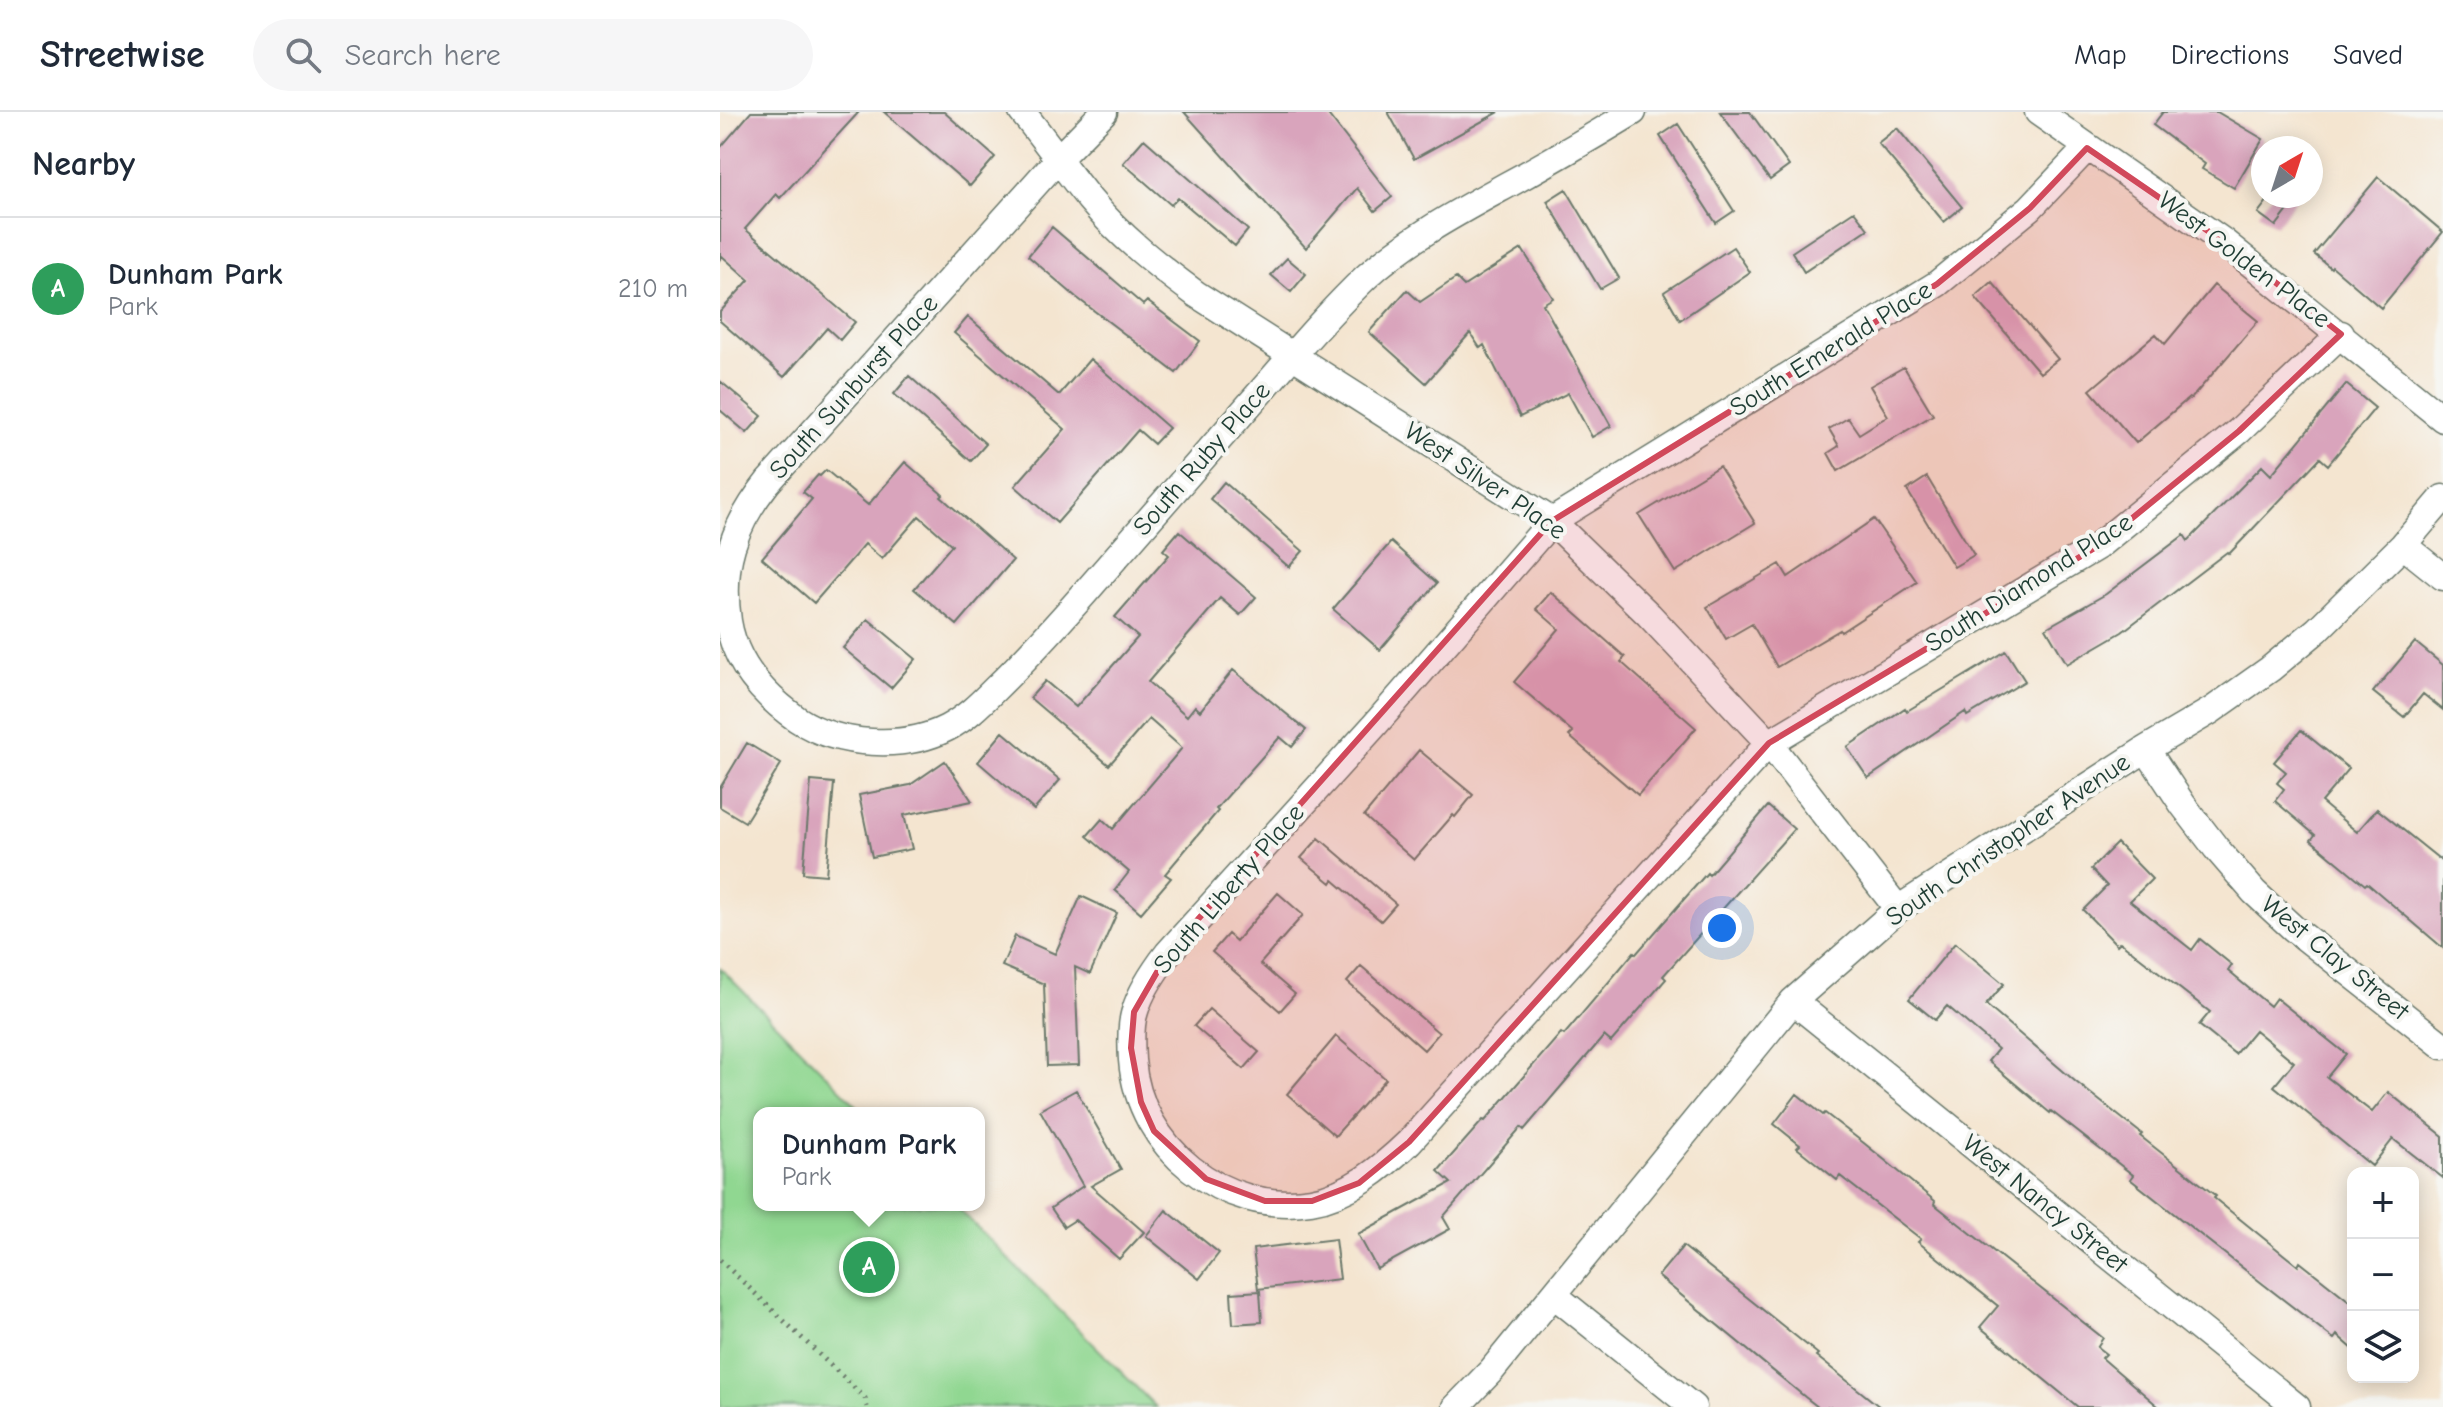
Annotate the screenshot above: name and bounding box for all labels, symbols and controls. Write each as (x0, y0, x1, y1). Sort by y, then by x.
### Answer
search box (253, 19, 813, 91)
text: Streetwise (40, 33, 205, 77)
icon: search (281, 33, 325, 77)
text: Search here (345, 38, 501, 73)
text: Map (2074, 39, 2127, 71)
text: Directions (2171, 39, 2289, 71)
text: Saved (2333, 39, 2403, 71)
north arrow (2251, 136, 2323, 208)
text: Nearby (32, 144, 135, 184)
street label: West Golden Place (2152, 185, 2336, 335)
text: Dunham Park (108, 257, 283, 292)
text: A (51, 274, 65, 304)
text: 210 m (618, 274, 688, 304)
street label: South Emerald Place (1725, 275, 1937, 423)
street label: South Sunburst Place (764, 289, 944, 485)
text: Park (108, 292, 158, 322)
street label: South Ruby Place (1127, 376, 1277, 542)
street label: West Silver Place (1399, 416, 1571, 546)
street label: South Diamond Place (1920, 507, 2138, 659)
street label: South Christopher Avenue (1880, 747, 2136, 933)
street label: South Liberty Place (1147, 798, 1311, 980)
street label: West Clay Street (2255, 889, 2416, 1028)
your location (1702, 908, 1742, 948)
popup (753, 1107, 985, 1211)
text: Dunham Park (782, 1127, 956, 1162)
street label: West Nancy Street (1956, 1128, 2135, 1281)
text: Park (782, 1162, 831, 1192)
map controls (2347, 1167, 2419, 1383)
button: + (2347, 1167, 2419, 1239)
pin: A (843, 1237, 895, 1297)
button: − (2347, 1239, 2419, 1311)
button: layers (2347, 1311, 2419, 1383)

